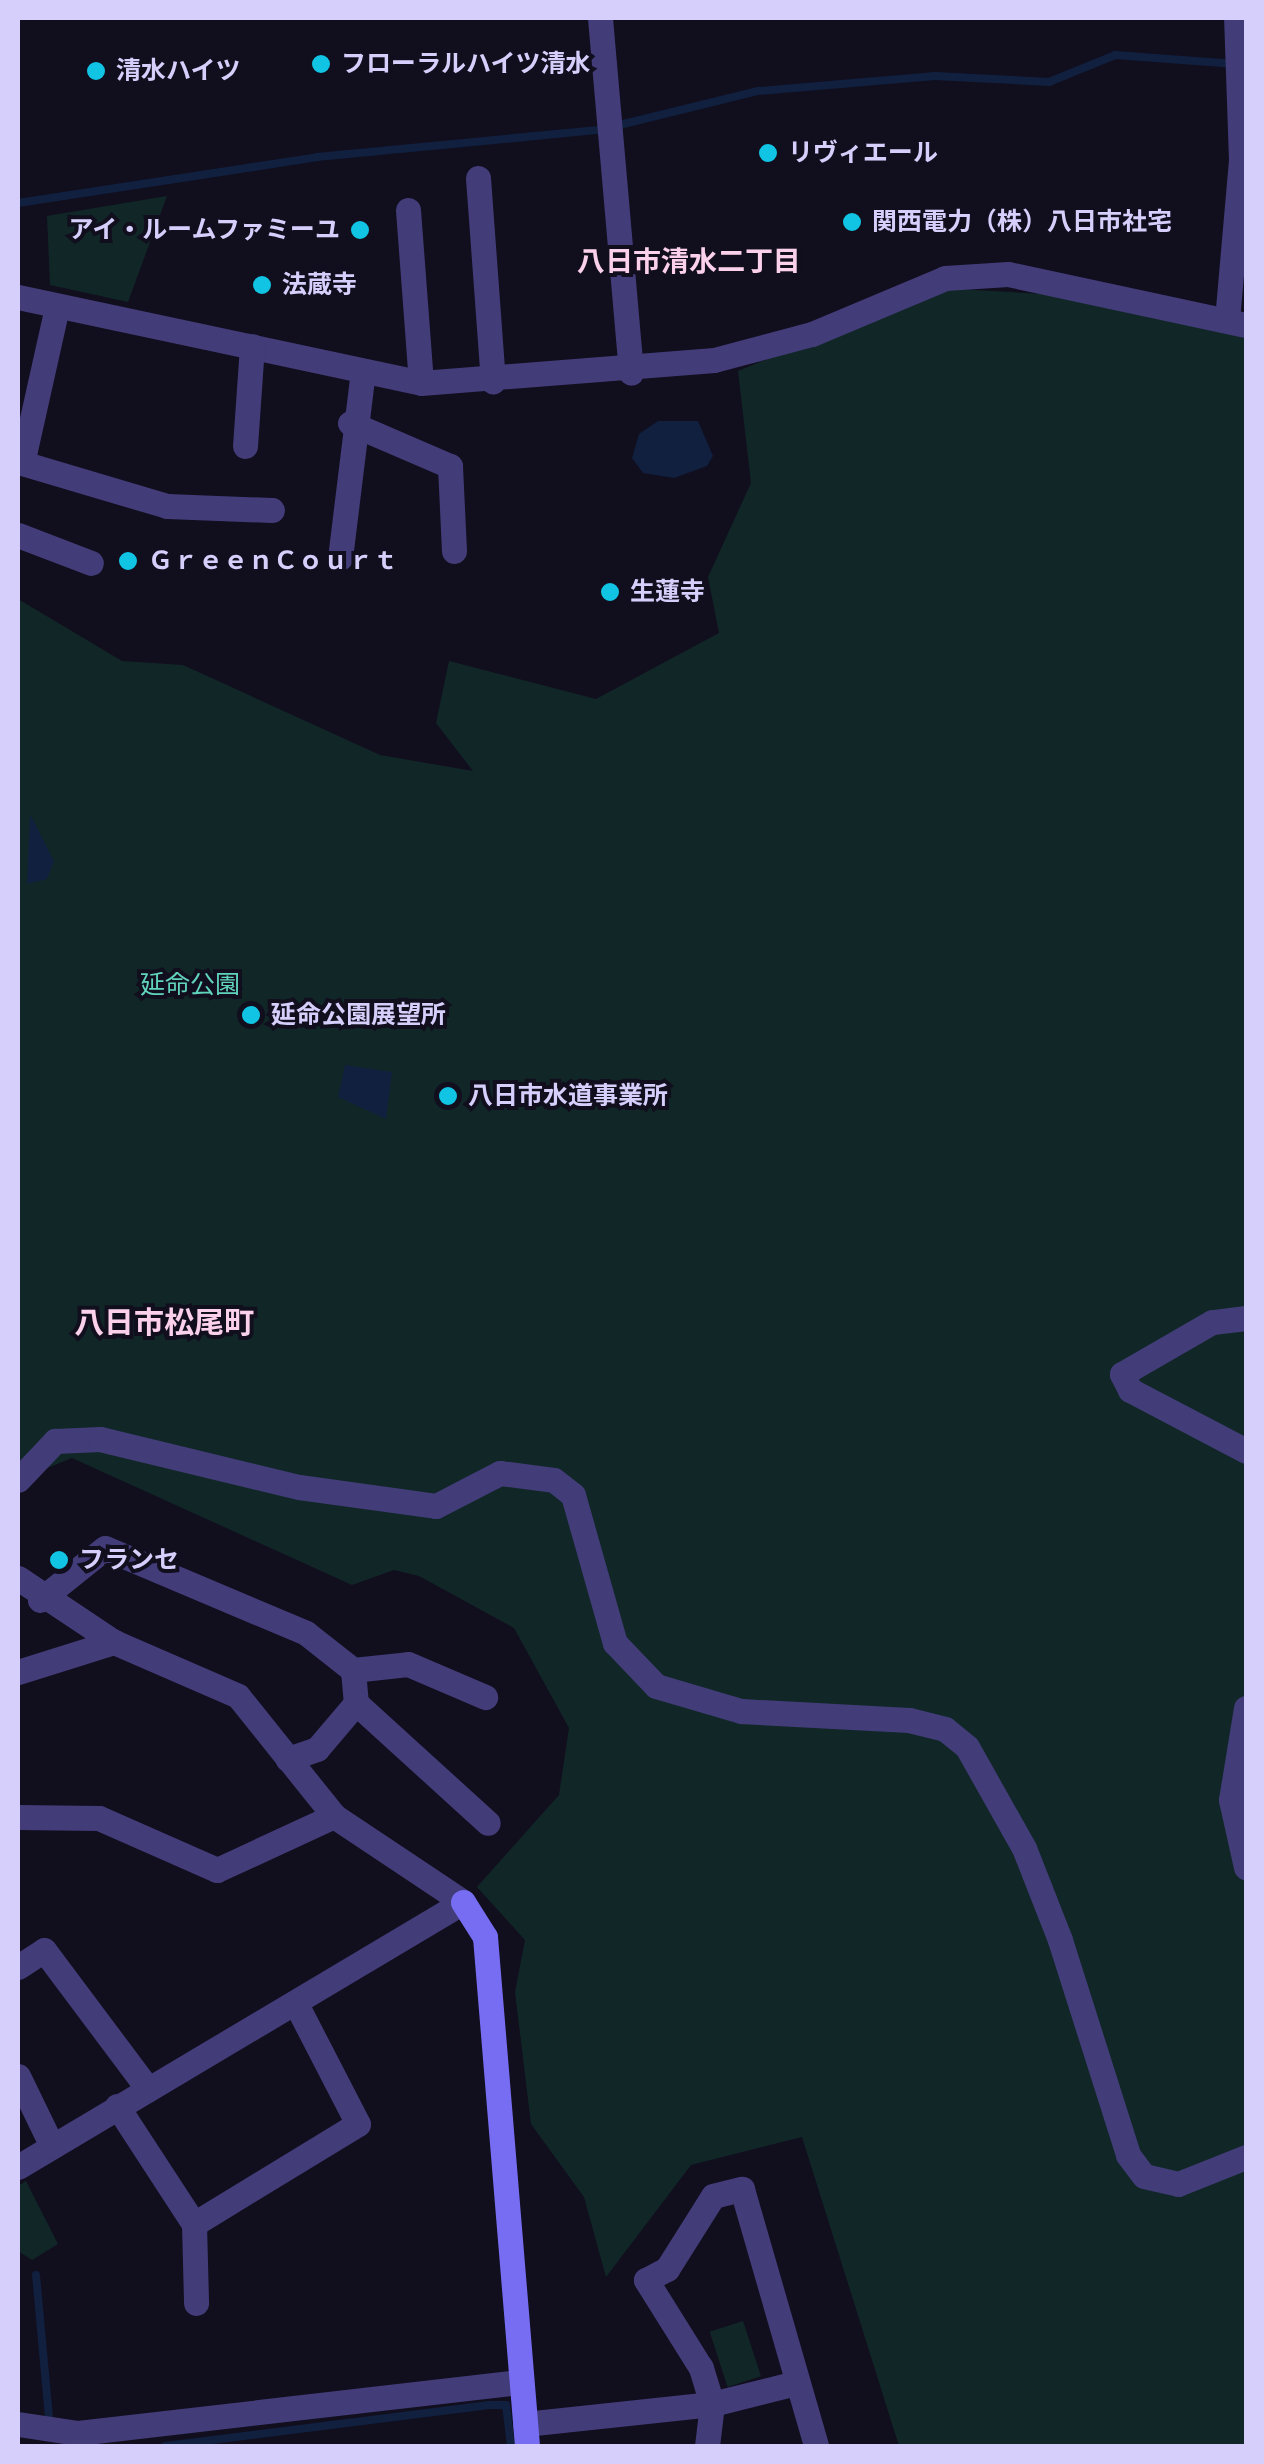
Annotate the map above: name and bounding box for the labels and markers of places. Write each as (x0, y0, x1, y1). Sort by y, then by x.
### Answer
place label: フローラルハイツ清水 (341, 49, 591, 79)
marker: フローラルハイツ清水 (310, 53, 332, 75)
place label: 清水ハイツ (116, 56, 241, 86)
marker: 清水ハイツ (85, 60, 107, 82)
place label: リヴィエール (788, 138, 938, 168)
marker: リヴィエール (757, 142, 779, 164)
place label: 関西電力（株）八日市社宅 (872, 207, 1172, 237)
marker: 関西電力（株）八日市社宅 (841, 211, 863, 233)
place label: アイ・ルームファミーユ (65, 215, 340, 245)
marker: アイ・ルームファミーユ (349, 219, 371, 241)
place label: 法蔵寺 (282, 270, 357, 300)
marker: 法蔵寺 (251, 274, 273, 296)
place label: ＧｒｅｅｎＣｏｕｒｔ (148, 546, 398, 576)
marker: ＧｒｅｅｎＣｏｕｒｔ (117, 550, 139, 572)
place label: 生蓮寺 (630, 577, 705, 607)
marker: 生蓮寺 (599, 581, 621, 603)
place label: 延命公園展望所 (271, 1000, 446, 1030)
marker: 延命公園展望所 (240, 1004, 262, 1026)
place label: 八日市水道事業所 (468, 1081, 668, 1111)
marker: 八日市水道事業所 (437, 1085, 459, 1107)
place label: フランセ (79, 1545, 179, 1575)
marker: フランセ (48, 1549, 70, 1571)

